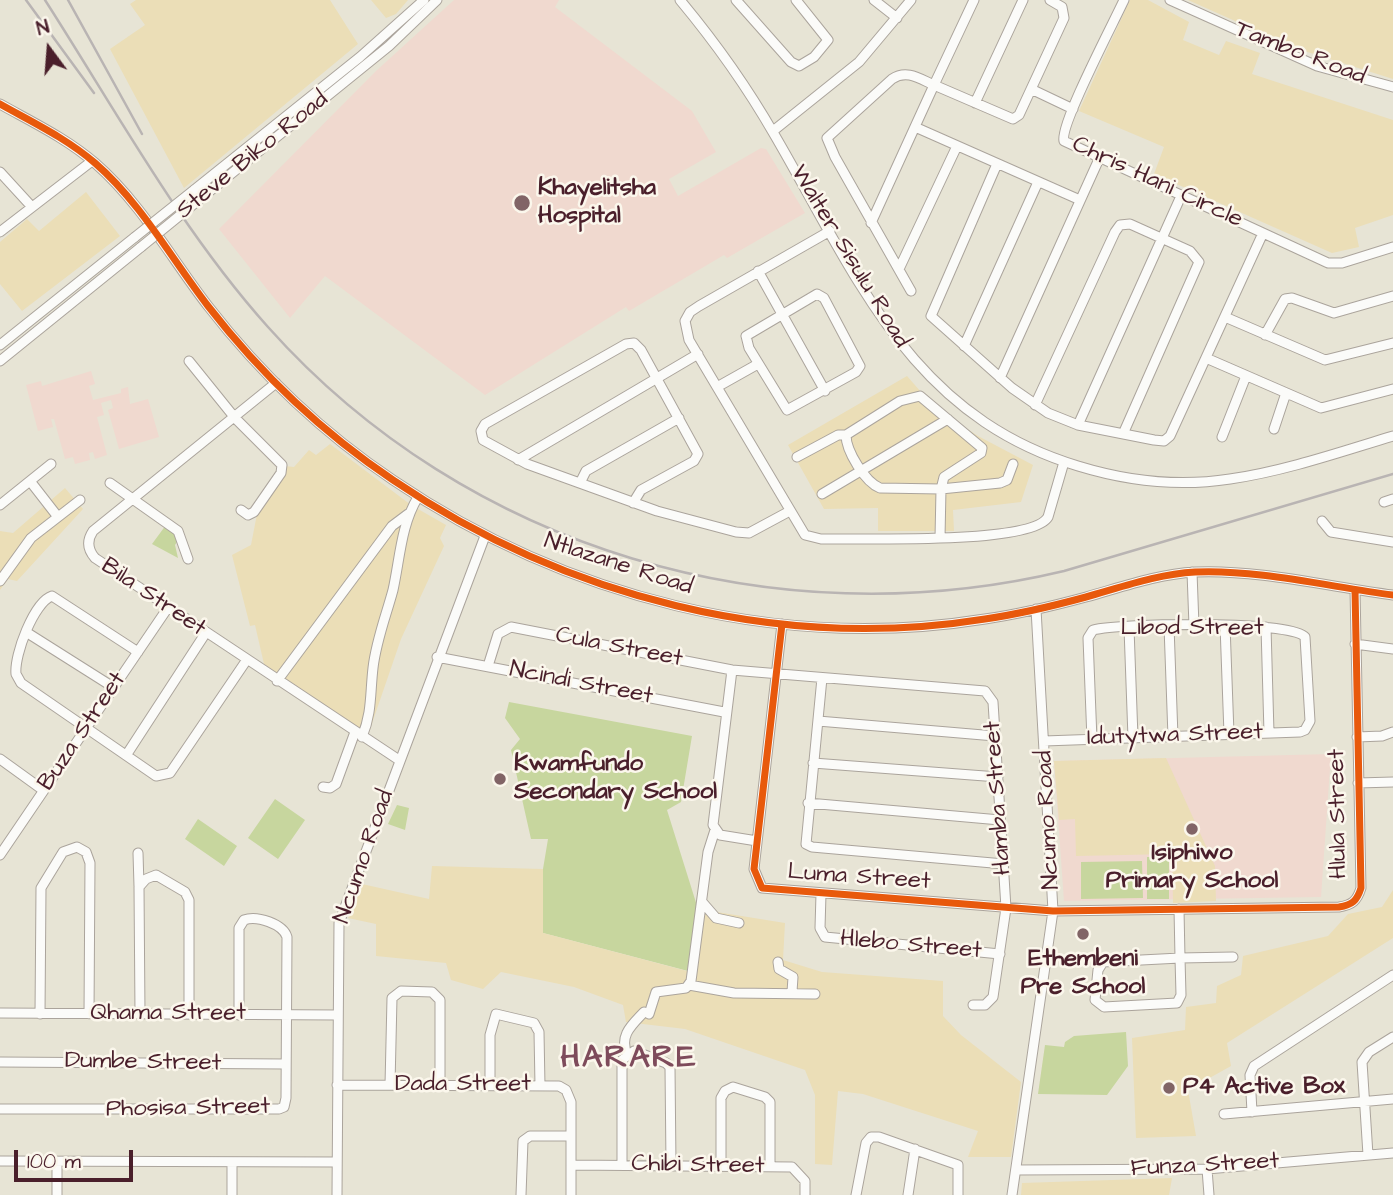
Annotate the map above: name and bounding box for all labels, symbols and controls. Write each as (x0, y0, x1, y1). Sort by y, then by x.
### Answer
north arrow (14, 14, 84, 84)
text: N (34, 14, 53, 43)
street label: Tambo Road (1231, 16, 1369, 92)
street label: Steve Biko Road (171, 86, 335, 226)
street label: Chris Hani Circle (1067, 131, 1247, 235)
street label: Walter Sisulu Road (783, 160, 915, 354)
place label: Khayelitsha Hospital (538, 175, 656, 231)
marker: Khayelitsha Hospital (512, 193, 532, 213)
street label: Ntlazane Road (540, 527, 696, 603)
street label: Bila Street (95, 552, 211, 644)
street label: Libod Street (1120, 615, 1264, 643)
street label: Cula Street (553, 622, 685, 674)
street label: Ncindi Street (507, 656, 655, 712)
street label: Buza Street (33, 667, 133, 797)
street label: Idutytwa Street (1087, 719, 1263, 753)
street label: Hamba Street (979, 720, 1019, 876)
street label: Hlula Street (1323, 749, 1355, 879)
street label: Ncumo Road (1031, 750, 1067, 890)
place label: Kwamfundo Secondary School (514, 751, 717, 807)
marker: Kwamfundo Secondary School (492, 771, 508, 787)
street label: Ncumo Road (329, 786, 401, 928)
marker: Isiphiwo Primary School (1184, 821, 1200, 837)
place label: Isiphiwo Primary School (1106, 840, 1278, 896)
street label: Luma Street (786, 859, 932, 897)
street label: Hlebo Street (839, 925, 983, 967)
marker: Ethembeni Pre School (1075, 926, 1091, 942)
place label: Ethembeni Pre School (1021, 946, 1145, 1002)
street label: Qhama Street (90, 1000, 246, 1028)
district label: HARARE (561, 1040, 697, 1078)
street label: Dumbe Street (64, 1047, 222, 1079)
street label: Dada Street (395, 1071, 531, 1099)
place label: P4 Active Box (1183, 1074, 1345, 1102)
marker: P4 Active Box (1161, 1080, 1177, 1096)
street label: Phosisa Street (106, 1093, 270, 1125)
scale bar (18, 1136, 136, 1180)
text: 100 m (27, 1147, 81, 1176)
street label: Funza Street (1130, 1148, 1280, 1184)
street label: Chibi Street (631, 1150, 765, 1182)

